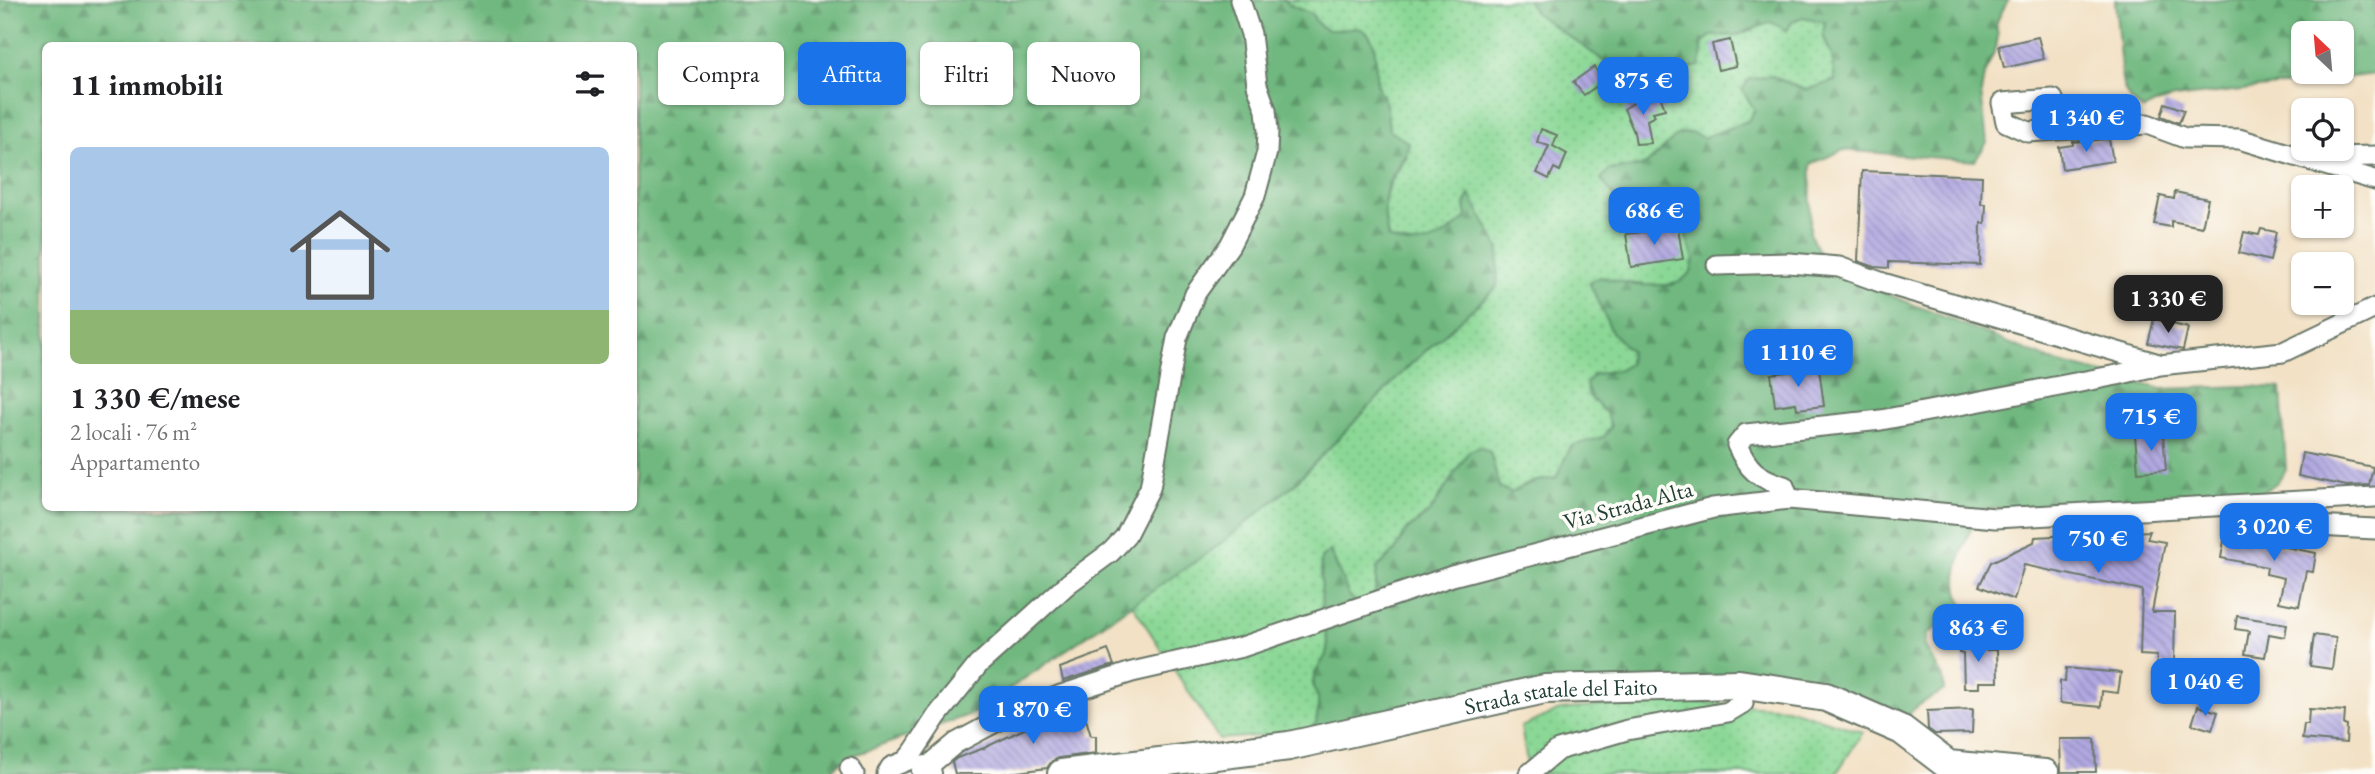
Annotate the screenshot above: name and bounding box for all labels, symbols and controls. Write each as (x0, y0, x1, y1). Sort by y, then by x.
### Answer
north arrow (2291, 21, 2354, 84)
map controls (2291, 21, 2354, 315)
chip: Compra (658, 42, 784, 105)
chip: Affitta (798, 42, 906, 105)
chip: Filtri (920, 42, 1013, 105)
chip: Nuovo (1027, 42, 1140, 105)
pin: 875 € (1594, 58, 1692, 117)
text: 11 immobili (70, 65, 223, 104)
icon: filters (571, 65, 609, 103)
text: 875 € (1614, 65, 1672, 95)
pin: 1 340 € (2021, 94, 2151, 154)
button: locate (2291, 98, 2354, 161)
text: 1 340 € (2048, 102, 2124, 132)
button: + (2291, 175, 2354, 238)
pin: 686 € (1605, 188, 1703, 247)
icon: home (277, 192, 403, 318)
text: 686 € (1625, 195, 1683, 225)
button: − (2291, 252, 2354, 315)
pin: 1 330 € (2103, 276, 2233, 335)
text: 1 330 € (2130, 283, 2206, 313)
pin: 1 110 € (1733, 330, 1863, 389)
text: 1 110 € (1760, 337, 1836, 367)
text: 1 330 €/mese (70, 378, 240, 417)
pin: 715 € (2102, 393, 2200, 453)
text: 715 € (2122, 401, 2180, 431)
text: 2 locali · 76 m² (70, 417, 197, 447)
text: Appartamento (70, 447, 200, 477)
street label: Via Strada Alta (1560, 473, 1697, 537)
pin: 3 020 € (2209, 504, 2339, 563)
text: 3 020 € (2236, 511, 2312, 541)
pin: 750 € (2049, 516, 2147, 575)
text: 750 € (2069, 523, 2127, 553)
pin: 863 € (1929, 604, 2027, 664)
text: 863 € (1949, 612, 2007, 642)
pin: 1 040 € (2140, 658, 2270, 718)
text: 1 040 € (2167, 666, 2243, 696)
street label: Strada statale del Faito (1461, 671, 1658, 722)
pin: 1 870 € (968, 686, 1098, 746)
text: 1 870 € (995, 694, 1071, 724)

